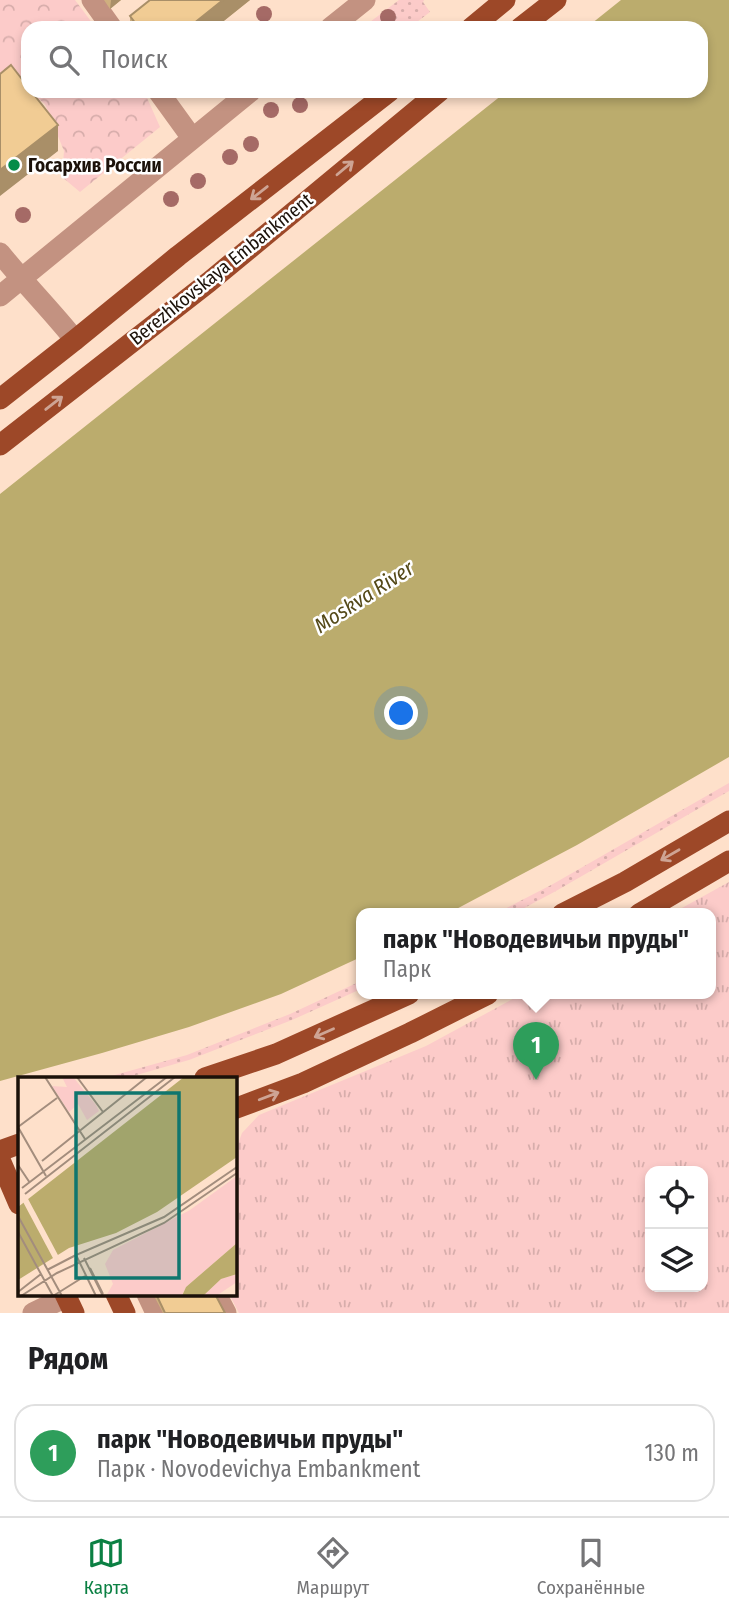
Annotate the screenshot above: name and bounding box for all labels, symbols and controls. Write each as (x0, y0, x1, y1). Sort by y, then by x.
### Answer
search box (21, 21, 708, 98)
icon: search (45, 41, 83, 79)
text: Поиск (101, 44, 168, 75)
place label: Госархив России (28, 154, 162, 177)
marker: Госархив России (6, 157, 22, 173)
one-way arrow (336, 160, 354, 176)
one-way arrow (250, 185, 268, 201)
street label: Berezhkovskaya Embankment (125, 188, 318, 350)
one-way arrow (44, 396, 62, 411)
water label: Moskva River (309, 555, 419, 639)
your location (384, 696, 418, 730)
one-way arrow (661, 848, 681, 862)
popup (356, 908, 716, 999)
text: парк "Новодевичьи пруды" (383, 924, 689, 955)
text: Парк (383, 955, 431, 983)
pin: 1 (513, 1022, 559, 1080)
one-way arrow (314, 1027, 335, 1040)
inset map (18, 1077, 236, 1296)
one-way arrow (257, 1089, 279, 1102)
map controls (645, 1166, 708, 1292)
button: locate (645, 1166, 708, 1229)
button: layers (645, 1229, 708, 1292)
text: Рядом (28, 1341, 108, 1377)
text: парк "Новодевичьи пруды" (97, 1424, 403, 1455)
text: 1 (48, 1439, 58, 1467)
text: 130 m (645, 1439, 699, 1467)
text: Парк · Novodevichya Embankment (97, 1455, 420, 1483)
tab: Карта (84, 1534, 129, 1599)
tab: Маршрут (297, 1534, 369, 1599)
tab: Сохранённые (537, 1534, 645, 1599)

